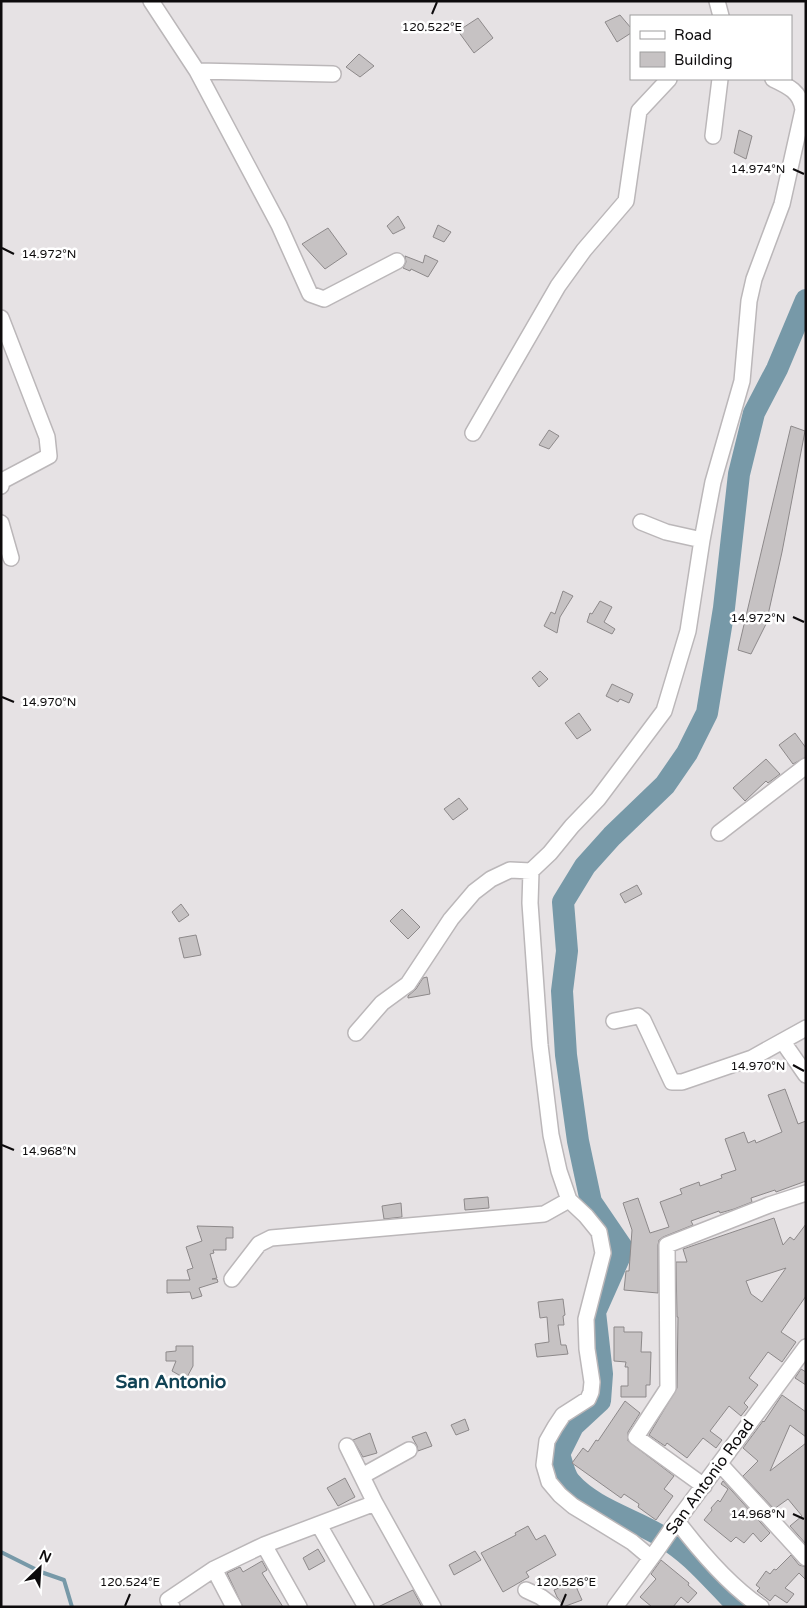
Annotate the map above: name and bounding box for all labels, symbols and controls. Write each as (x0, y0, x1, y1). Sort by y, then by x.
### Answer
legend (630, 15, 792, 80)
text: 120.522°E (402, 20, 463, 34)
text: Road (674, 26, 712, 44)
text: Building (674, 51, 733, 69)
text: 14.974°N (731, 162, 785, 176)
text: 14.972°N (22, 247, 76, 261)
text: 14.972°N (731, 611, 785, 625)
text: 14.970°N (22, 695, 76, 709)
text: 14.970°N (731, 1059, 785, 1073)
text: 14.968°N (22, 1144, 76, 1158)
district label: San Antonio (116, 1371, 226, 1393)
street label: San Antonio Road (661, 1415, 759, 1539)
text: 14.968°N (731, 1507, 785, 1521)
north arrow (15, 1543, 65, 1593)
text: N (37, 1547, 54, 1567)
text: 120.524°E (100, 1575, 161, 1589)
text: 120.526°E (536, 1575, 597, 1589)

